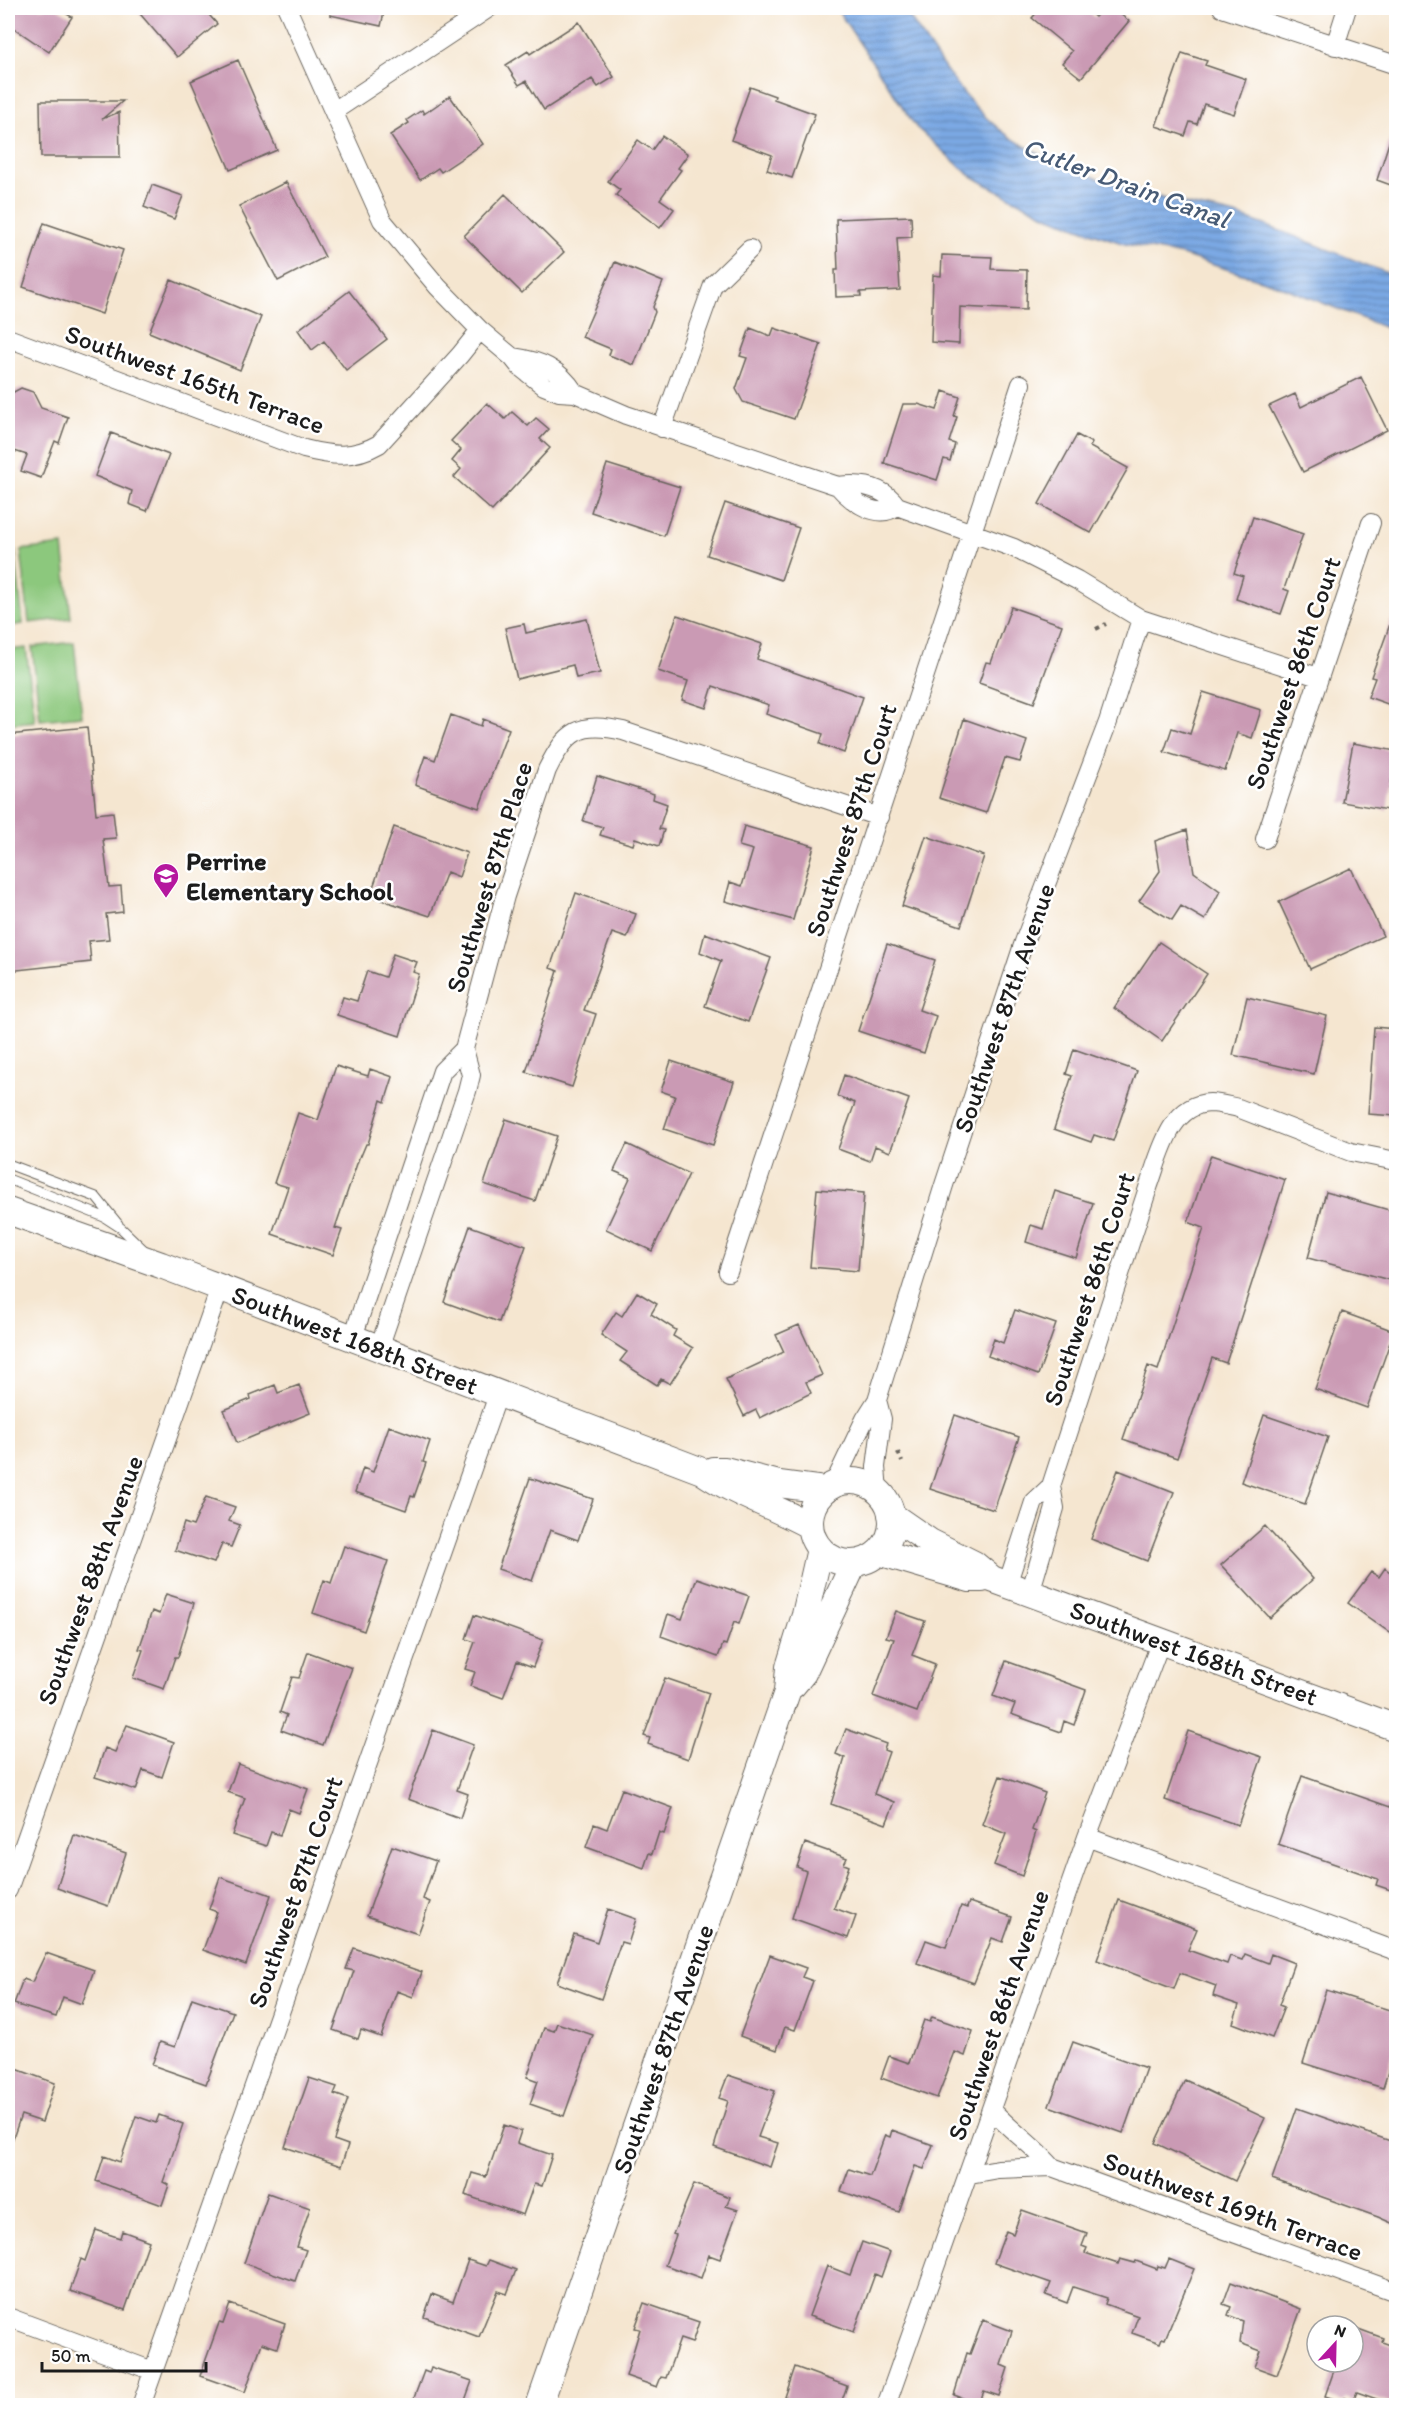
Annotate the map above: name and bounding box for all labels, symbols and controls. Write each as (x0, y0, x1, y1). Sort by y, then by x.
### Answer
water label: Cutler Drain Canal (1019, 130, 1236, 236)
street label: Southwest 165th Terrace (61, 317, 329, 441)
street label: Southwest 86th Court (1238, 552, 1348, 794)
street label: Southwest 87th Court (798, 699, 904, 941)
street label: Southwest 87th Place (439, 758, 539, 996)
place label: Perrine Elementary School (186, 845, 394, 907)
school or university icon: Perrine Elementary School (151, 861, 181, 899)
street label: Southwest 87th Avenue (946, 879, 1062, 1137)
street label: Southwest 86th Court (1036, 1168, 1142, 1410)
street label: Southwest 168th Street (227, 1278, 483, 1402)
street label: Southwest 88th Avenue (30, 1451, 150, 1709)
street label: Southwest 168th Street (1066, 1593, 1323, 1713)
street label: Southwest 87th Court (240, 1772, 350, 2012)
street label: Southwest 86th Avenue (940, 1886, 1056, 2144)
street label: Southwest 87th Avenue (605, 1920, 721, 2178)
street label: Southwest 169th Terrace (1099, 2144, 1367, 2268)
north arrow (1305, 2314, 1365, 2374)
text: N (1332, 2320, 1349, 2341)
scale bar (42, 2335, 206, 2373)
text: 50 m (51, 2345, 91, 2367)

